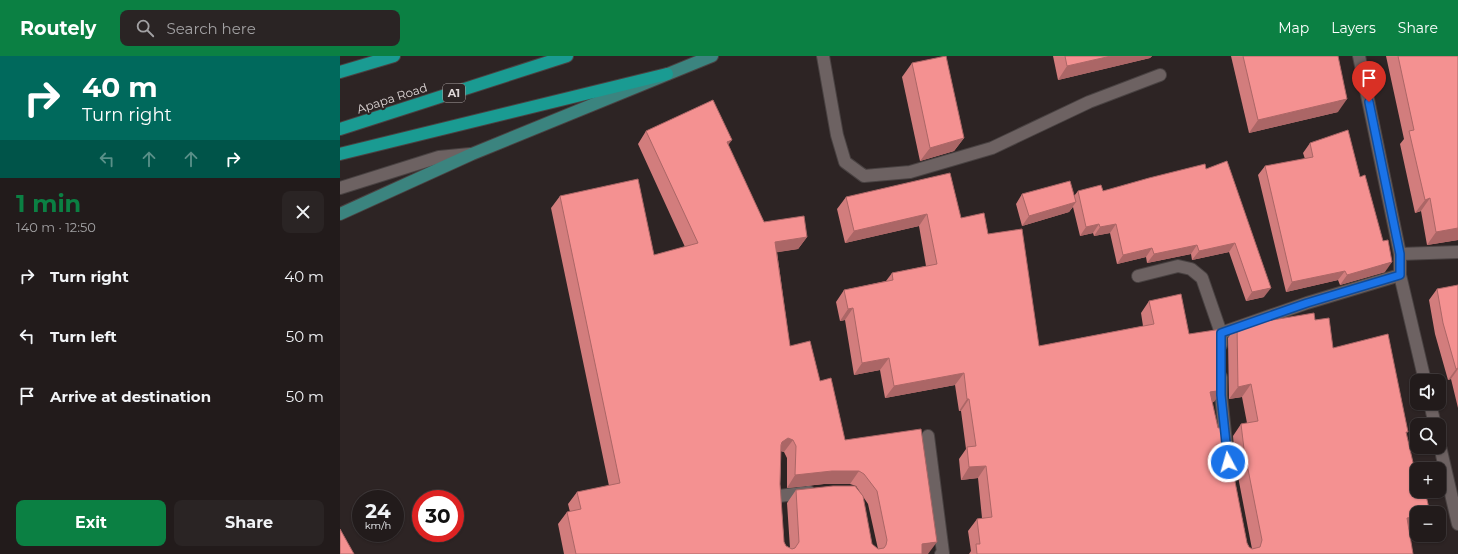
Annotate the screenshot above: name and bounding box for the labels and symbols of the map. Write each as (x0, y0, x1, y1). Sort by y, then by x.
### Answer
pin (1352, 61, 1386, 102)
street label: Apapa Road (355, 80, 429, 116)
road number: A1 (443, 84, 465, 102)
position arrow (1207, 441, 1249, 483)
speed limit sign: 30 (412, 490, 464, 542)

